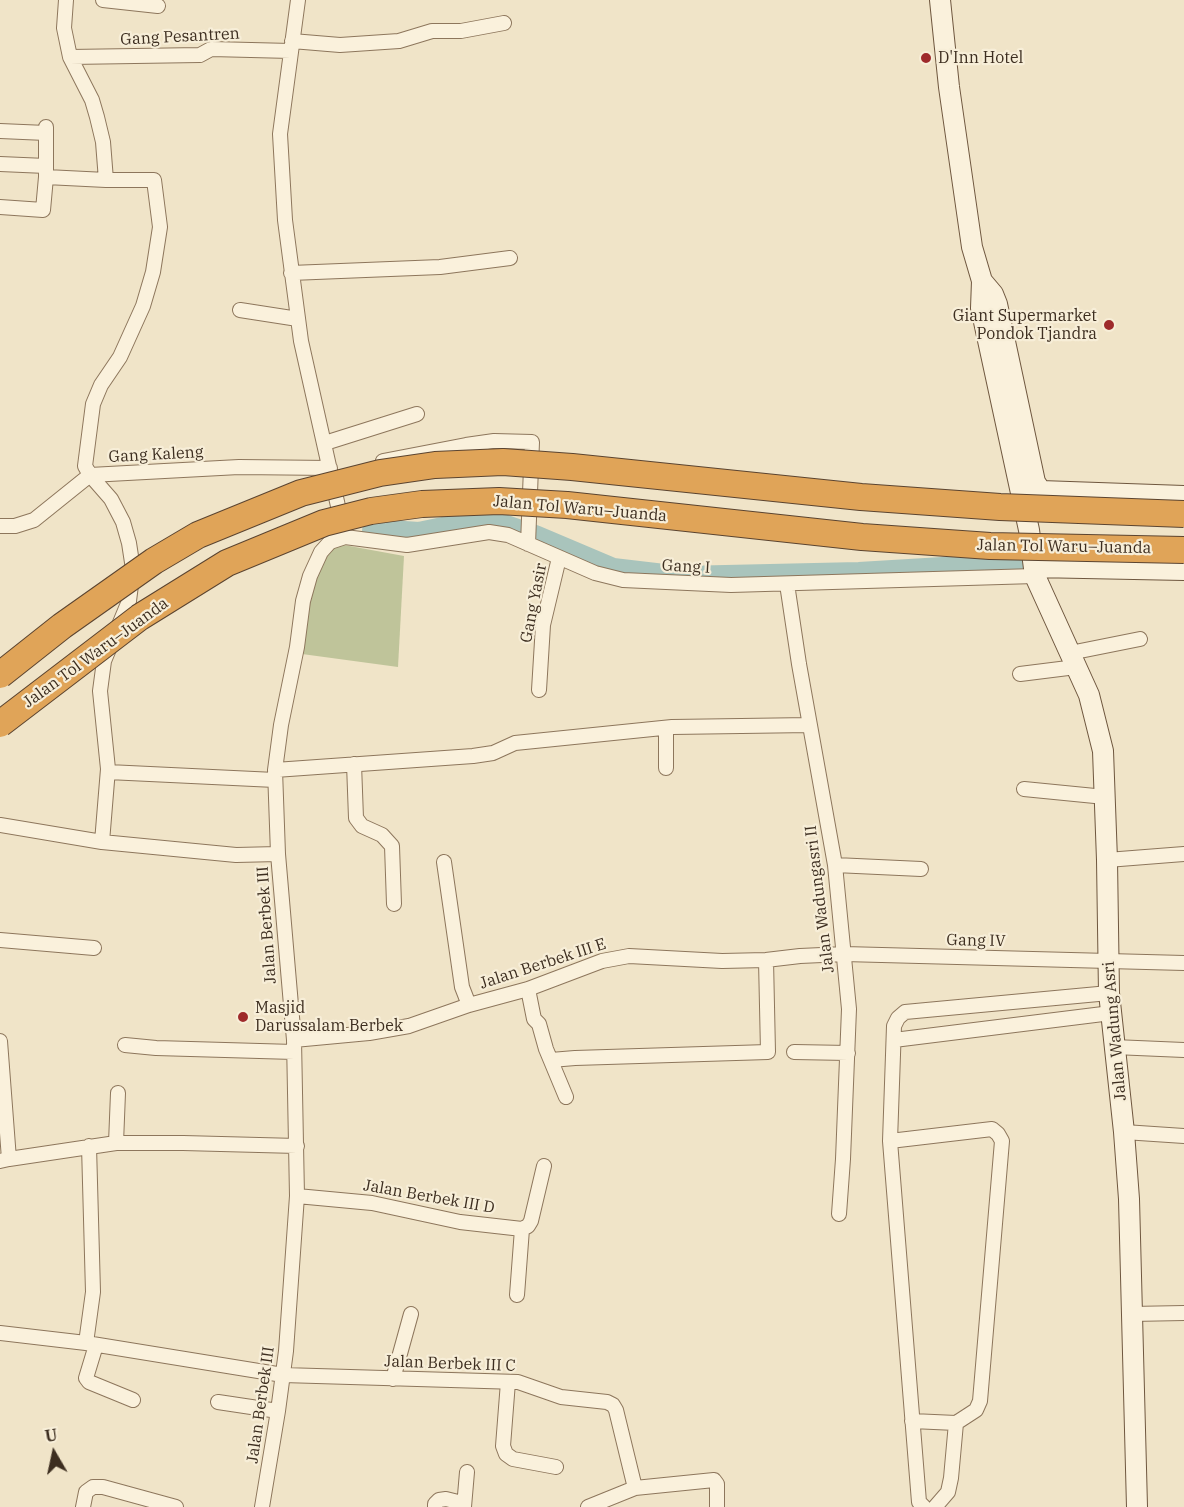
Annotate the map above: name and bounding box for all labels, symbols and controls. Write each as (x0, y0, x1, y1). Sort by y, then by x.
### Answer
street label: Gang Pesantren (120, 24, 240, 50)
place label: D'Inn Hotel (938, 48, 1023, 68)
marker: D'Inn Hotel (919, 51, 933, 65)
place label: Giant Supermarket Pondok Tjandra (953, 306, 1097, 344)
marker: Giant Supermarket Pondok Tjandra (1102, 318, 1116, 332)
street label: Gang Kaleng (108, 443, 204, 467)
street label: Jalan Tol Waru–Juanda (492, 492, 668, 526)
street label: Jalan Tol Waru–Juanda (977, 536, 1151, 558)
street label: Gang I (661, 556, 711, 578)
street label: Gang Yasir (517, 562, 551, 644)
street label: Jalan Tol Waru–Juanda (20, 594, 172, 712)
street label: Jalan Wadungasri II (801, 824, 839, 974)
street label: Jalan Berbek III (253, 866, 281, 984)
street label: Gang IV (946, 931, 1006, 951)
street label: Jalan Berbek III E (477, 935, 609, 993)
street label: Jalan Wadung Asri (1099, 960, 1131, 1102)
place label: Masjid Darussalam Berbek (255, 998, 403, 1036)
marker: Masjid Darussalam Berbek (236, 1010, 250, 1024)
street label: Jalan Berbek III D (362, 1176, 496, 1218)
street label: Jalan Berbek III (243, 1345, 279, 1465)
street label: Jalan Berbek III C (384, 1352, 516, 1376)
north arrow (24, 1423, 84, 1483)
text: U (44, 1424, 59, 1446)

